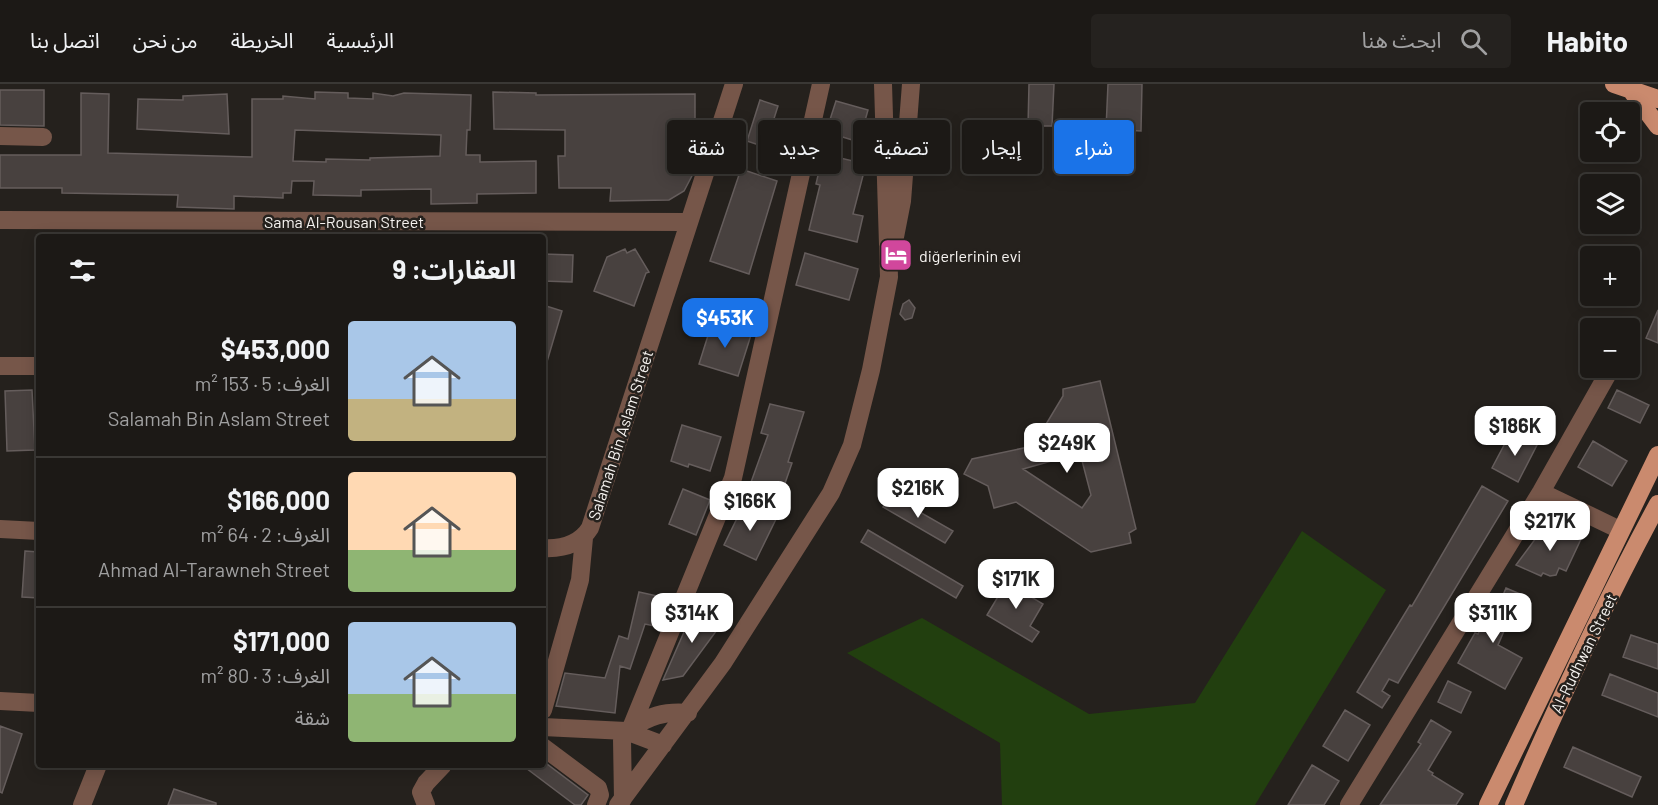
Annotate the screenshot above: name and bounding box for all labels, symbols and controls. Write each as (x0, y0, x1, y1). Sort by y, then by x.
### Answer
search box (1091, 14, 1511, 68)
text: Habito (1547, 24, 1628, 58)
icon: search (1457, 25, 1490, 58)
text: ابحث هنا (1361, 26, 1442, 52)
text: اتصل بنا (30, 27, 100, 52)
text: من نحن (133, 27, 198, 52)
text: الخريطة (231, 27, 294, 52)
text: الرئيسية (327, 27, 394, 52)
map controls (1580, 102, 1640, 378)
button: locate (1580, 102, 1640, 162)
chip: شقة (667, 120, 746, 174)
chip: جديد (758, 120, 841, 174)
chip: تصفية (853, 120, 950, 174)
chip: إيجار (962, 120, 1042, 174)
chip: شراء (1054, 120, 1134, 174)
button: layers (1580, 174, 1640, 234)
street label: Sama Al-Rousan Street (264, 212, 424, 231)
hotel icon: diğerlerinin evi (878, 237, 914, 273)
place label: diğerlerinin evi (919, 246, 1021, 265)
button: + (1580, 246, 1640, 306)
text: العقارات: 9 (393, 253, 516, 284)
icon: filters (66, 254, 99, 287)
pin: $453K (683, 298, 767, 349)
text: $453K (696, 305, 754, 329)
button: − (1580, 318, 1640, 378)
text: $453,000 (221, 333, 330, 364)
icon: home (396, 345, 468, 417)
street label: Salamah Bin Aslam Street (583, 347, 657, 523)
text: الغرف: 5 · 153 m² (195, 371, 330, 395)
text: Salamah Bin Aslam Street (108, 406, 330, 430)
pin: $186K (1473, 406, 1557, 457)
text: $186K (1489, 413, 1541, 437)
pin: $249K (1025, 423, 1109, 474)
text: $249K (1038, 430, 1096, 454)
pin: $216K (876, 468, 960, 519)
text: $216K (892, 475, 944, 499)
pin: $166K (708, 481, 792, 532)
text: $166,000 (227, 484, 330, 515)
text: $166K (724, 488, 776, 512)
icon: home (396, 496, 468, 568)
pin: $217K (1508, 501, 1592, 552)
text: $217K (1524, 508, 1576, 532)
text: الغرف: 2 · 64 m² (201, 522, 330, 546)
text: Ahmad Al-Tarawneh Street (98, 557, 330, 581)
pin: $171K (974, 559, 1058, 610)
text: $171K (992, 566, 1040, 590)
street label: Al-Rudhwan Street (1546, 590, 1620, 716)
pin: $314K (650, 593, 734, 644)
pin: $311K (1451, 593, 1535, 644)
text: $314K (665, 600, 719, 624)
text: $311K (1469, 600, 1518, 624)
text: $171,000 (233, 625, 330, 656)
icon: home (396, 646, 468, 718)
text: الغرف: 3 · 80 m² (201, 663, 330, 687)
text: شقة (295, 705, 330, 729)

